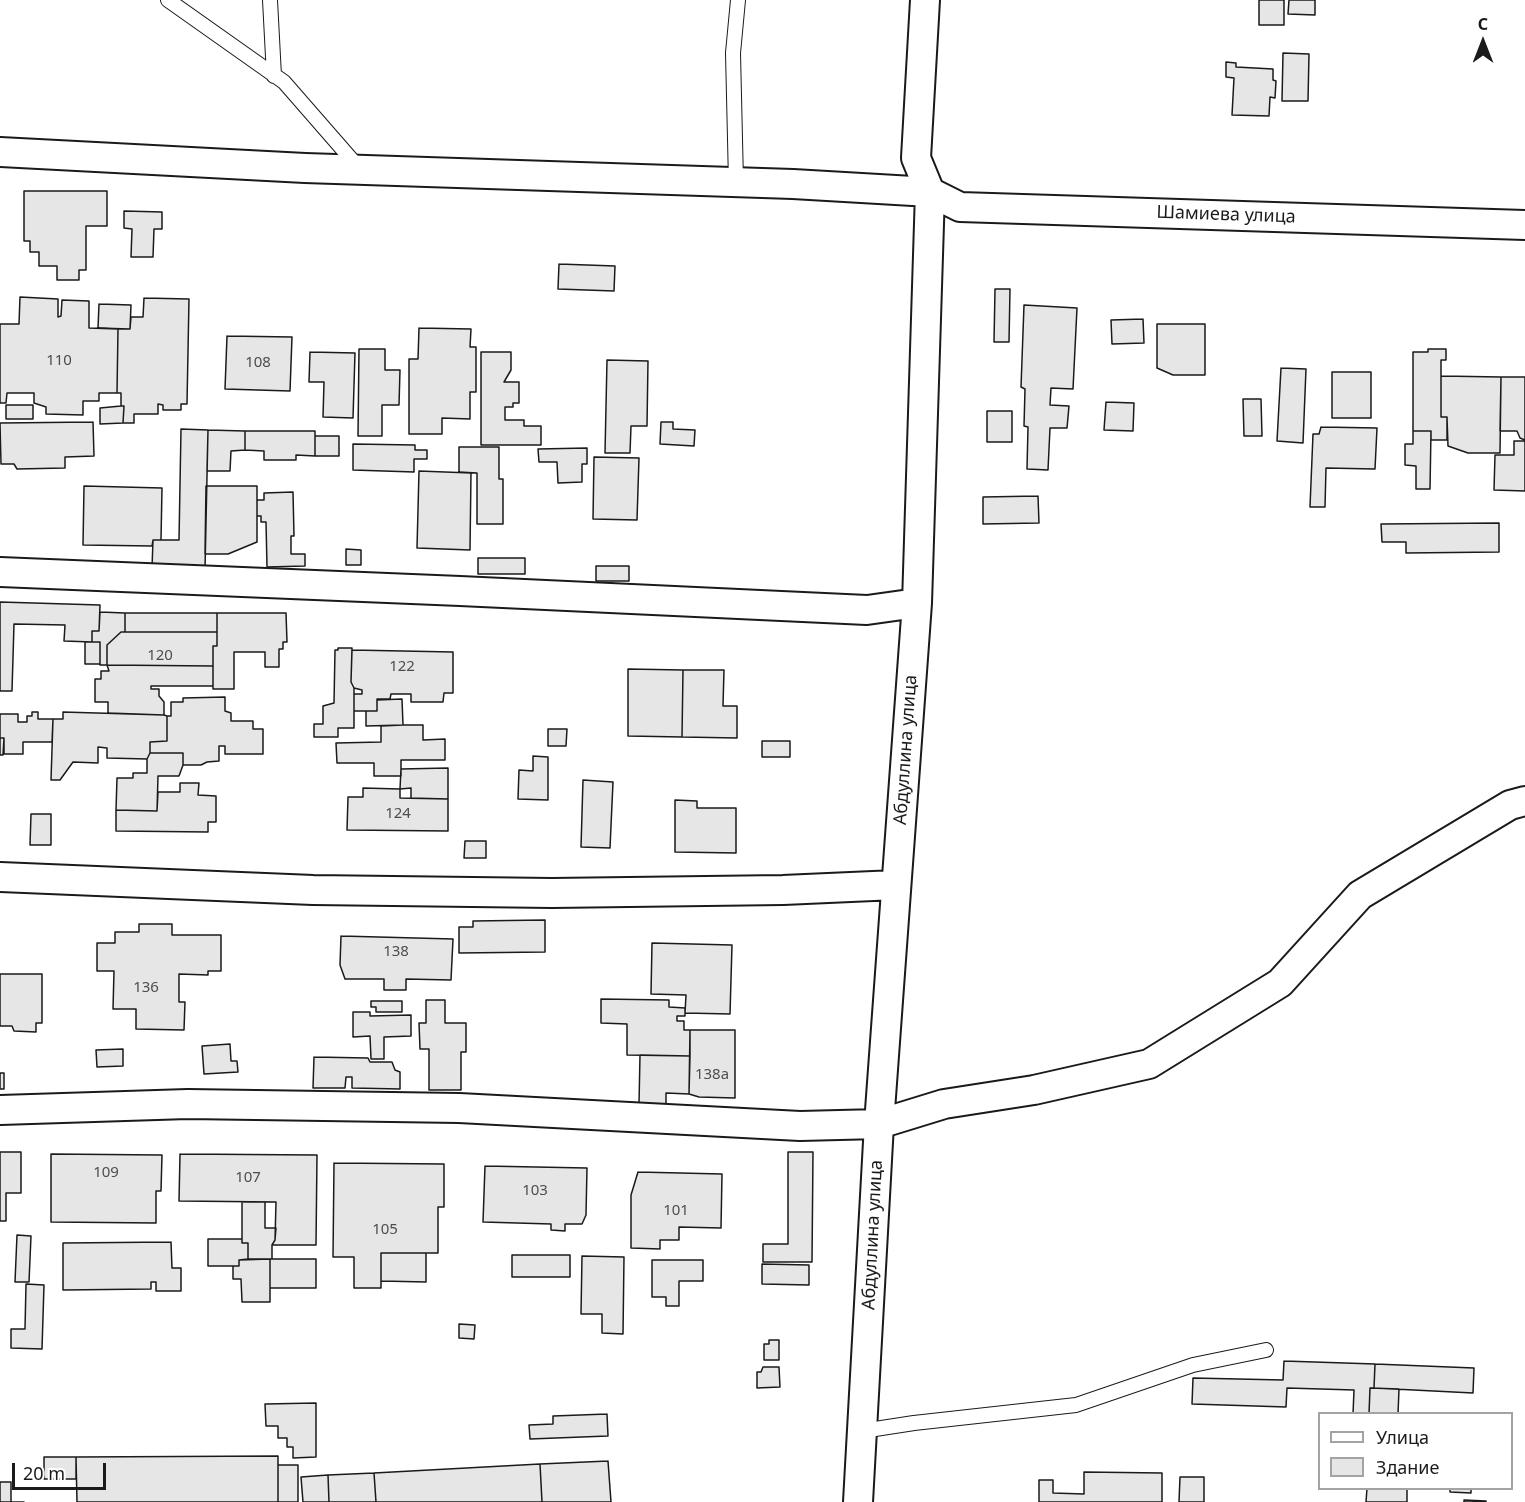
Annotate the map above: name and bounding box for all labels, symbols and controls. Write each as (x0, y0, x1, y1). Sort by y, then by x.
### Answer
north arrow (1453, 12, 1513, 72)
text: С (1478, 13, 1488, 35)
street label: Шамиева улица (1156, 202, 1296, 228)
house number: 110 (46, 352, 72, 370)
house number: 108 (245, 354, 271, 372)
house number: 120 (147, 647, 173, 665)
house number: 122 (389, 658, 415, 676)
street label: Абдуллина улица (890, 674, 922, 826)
house number: 124 (385, 805, 411, 823)
house number: 138 (383, 943, 409, 961)
house number: 136 (133, 979, 159, 997)
house number: 138а (695, 1066, 729, 1084)
street label: Абдуллина улица (858, 1159, 888, 1311)
house number: 109 (93, 1164, 119, 1182)
house number: 107 (235, 1169, 261, 1187)
house number: 103 (522, 1182, 548, 1200)
house number: 101 (663, 1202, 689, 1220)
house number: 105 (372, 1221, 398, 1239)
legend (1318, 1412, 1513, 1490)
text: Улица (1376, 1425, 1429, 1449)
scale bar (15, 1451, 110, 1489)
text: Здание (1376, 1455, 1439, 1479)
text: 20 m (23, 1461, 65, 1485)

